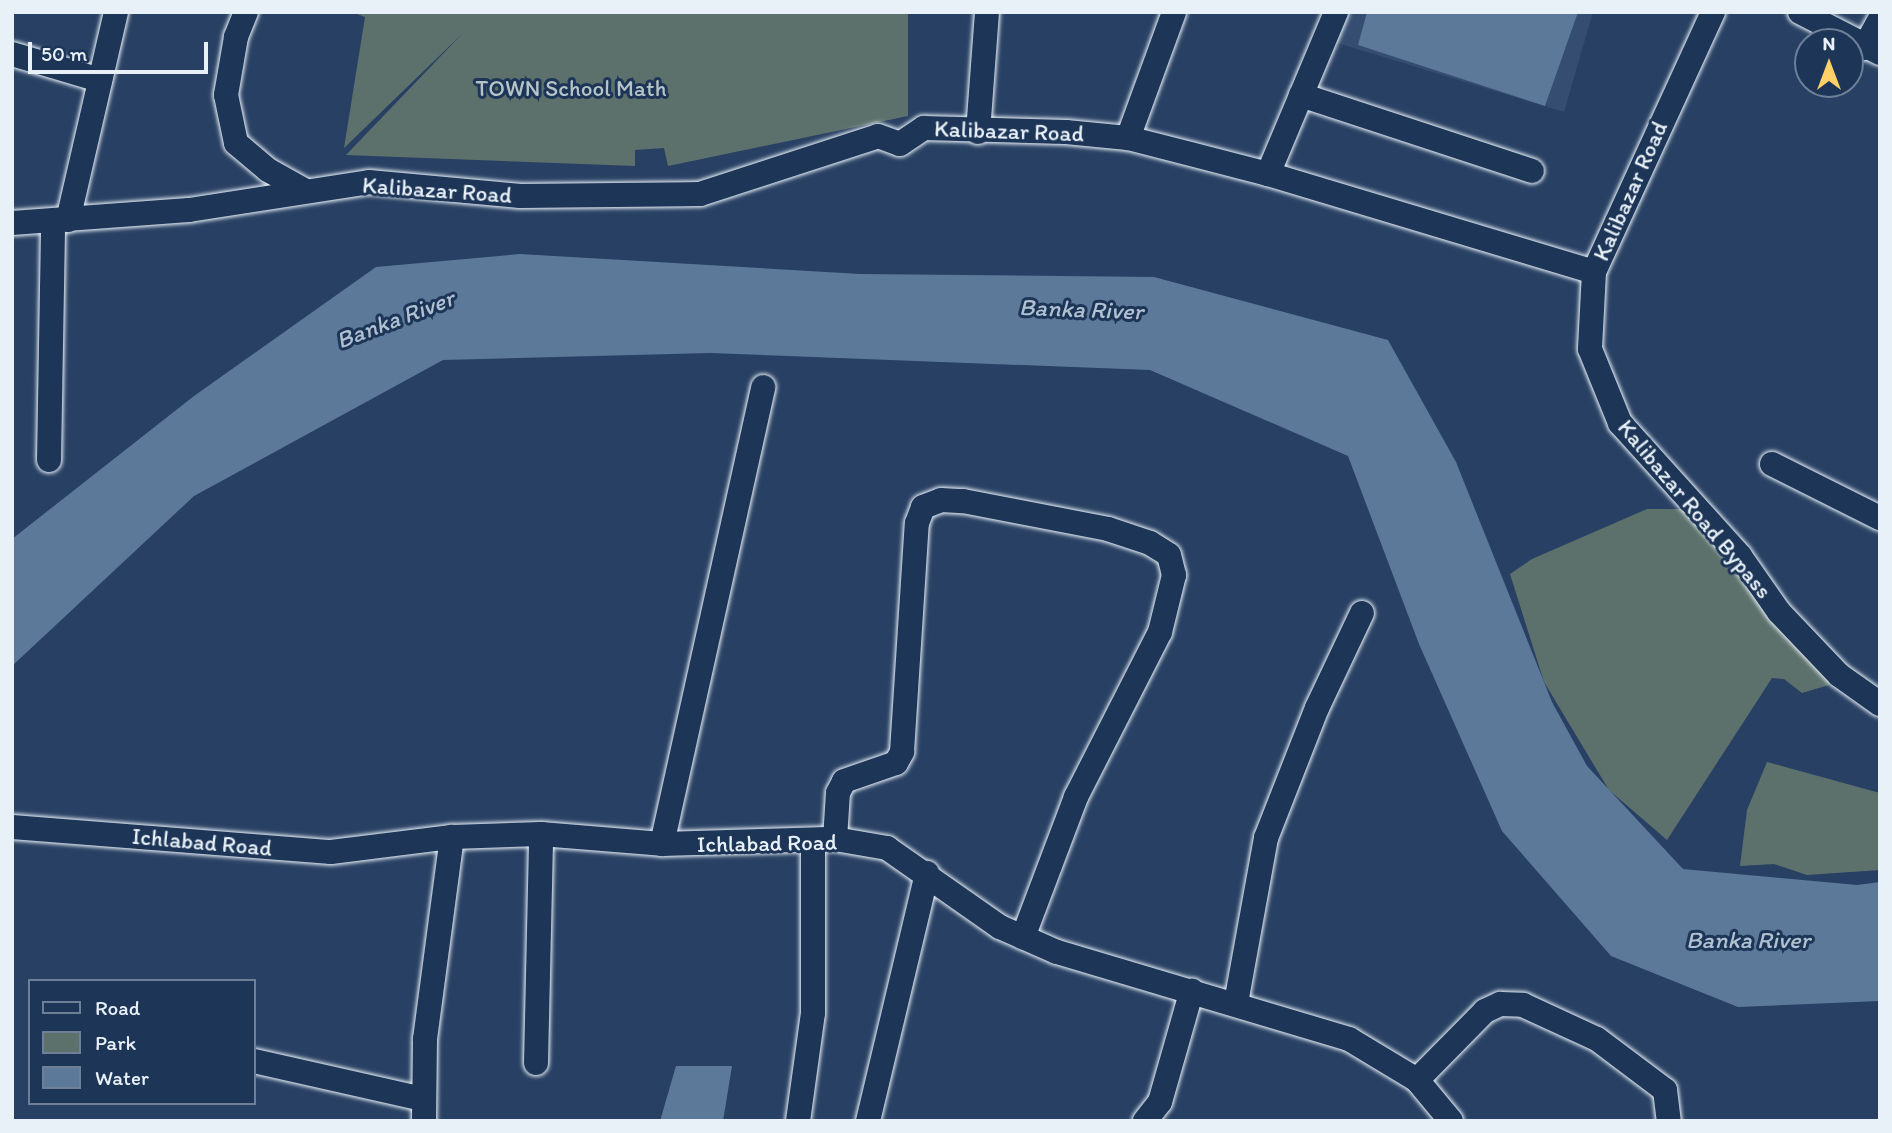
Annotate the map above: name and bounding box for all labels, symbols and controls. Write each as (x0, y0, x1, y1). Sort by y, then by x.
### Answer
scale bar (32, 28, 212, 72)
north arrow (1794, 28, 1864, 98)
text: N (1823, 32, 1835, 55)
text: 50 m (41, 41, 87, 66)
park label: TOWN School Math (476, 74, 666, 102)
street label: Kalibazar Road (934, 115, 1084, 147)
street label: Kalibazar Road (1587, 117, 1673, 265)
street label: Kalibazar Road (361, 171, 513, 209)
water label: Banka River (332, 283, 458, 355)
water label: Banka River (1019, 292, 1143, 326)
street label: Kalibazar Road Bypass (1612, 414, 1778, 604)
street label: Ichlabad Road (131, 822, 273, 862)
street label: Ichlabad Road (697, 828, 837, 858)
water label: Banka River (1686, 926, 1810, 954)
legend (28, 979, 256, 1105)
text: Road (95, 995, 140, 1020)
text: Park (95, 1030, 136, 1055)
text: Water (95, 1065, 149, 1090)

